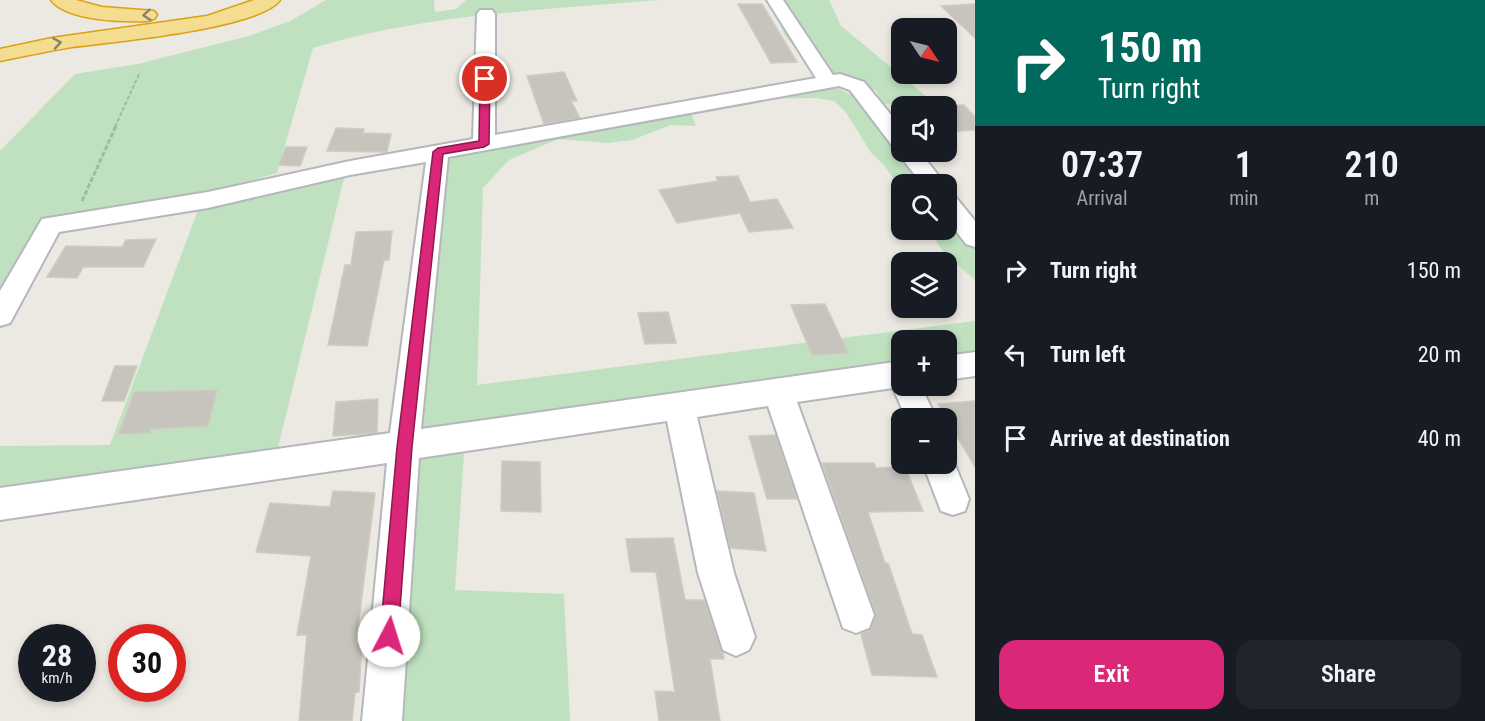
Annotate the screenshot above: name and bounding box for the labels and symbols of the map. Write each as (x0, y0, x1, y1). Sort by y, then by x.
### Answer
one-way arrow (142, 8, 151, 21)
north arrow (891, 18, 957, 84)
one-way arrow (52, 37, 62, 50)
pin (459, 53, 510, 104)
position arrow (357, 604, 421, 668)
speed limit sign: 30 (108, 624, 186, 702)

